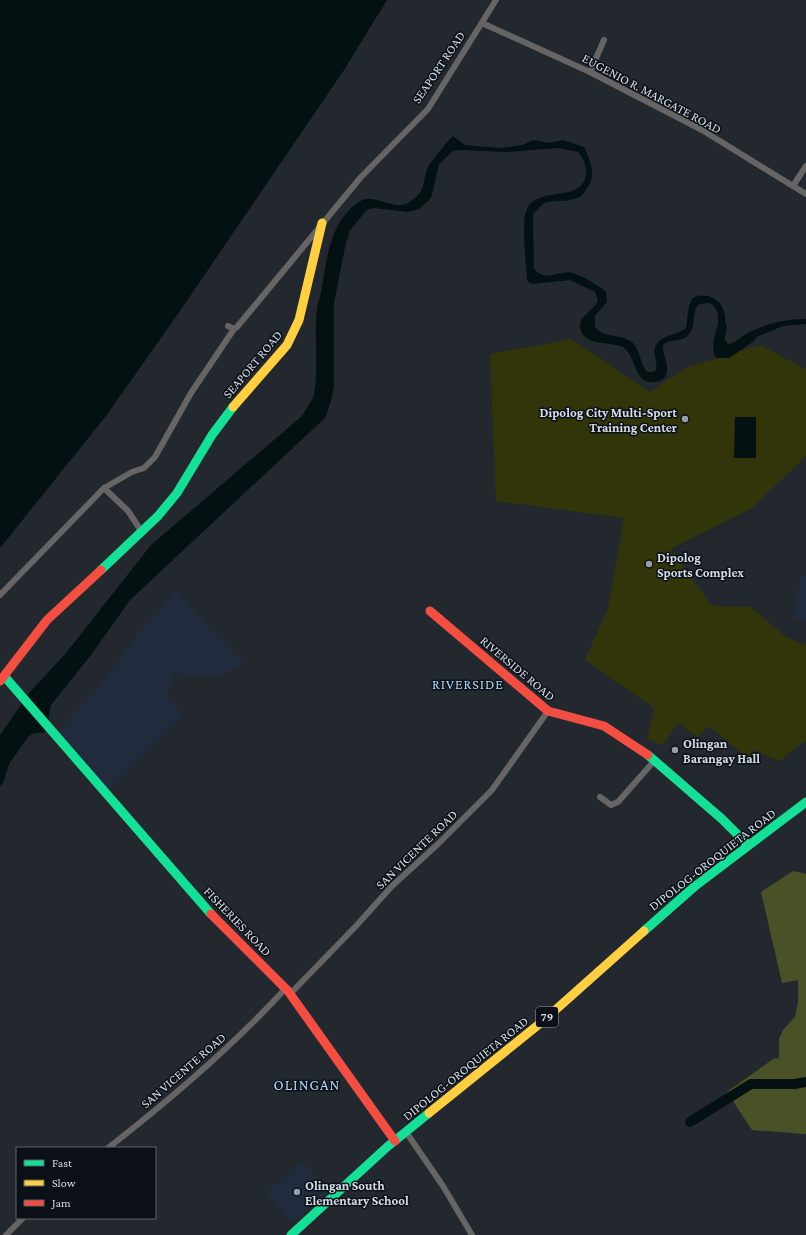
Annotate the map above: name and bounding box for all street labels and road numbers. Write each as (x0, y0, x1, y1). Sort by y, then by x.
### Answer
street label: SEAPORT ROAD (409, 28, 468, 106)
street label: EUGENIO R. MARGATE ROAD (579, 50, 724, 137)
street label: SEAPORT ROAD (220, 327, 285, 401)
street label: RIVERSIDE ROAD (477, 633, 558, 704)
street label: DIPOLOG-OROQUIETA ROAD (646, 805, 779, 914)
street label: SAN VICENTE ROAD (372, 807, 460, 892)
street label: FISHERIES ROAD (201, 884, 274, 959)
road number: 79 (536, 1007, 558, 1027)
street label: DIPOLOG-OROQUIETA ROAD (400, 1013, 531, 1124)
street label: SAN VICENTE ROAD (138, 1029, 229, 1111)

